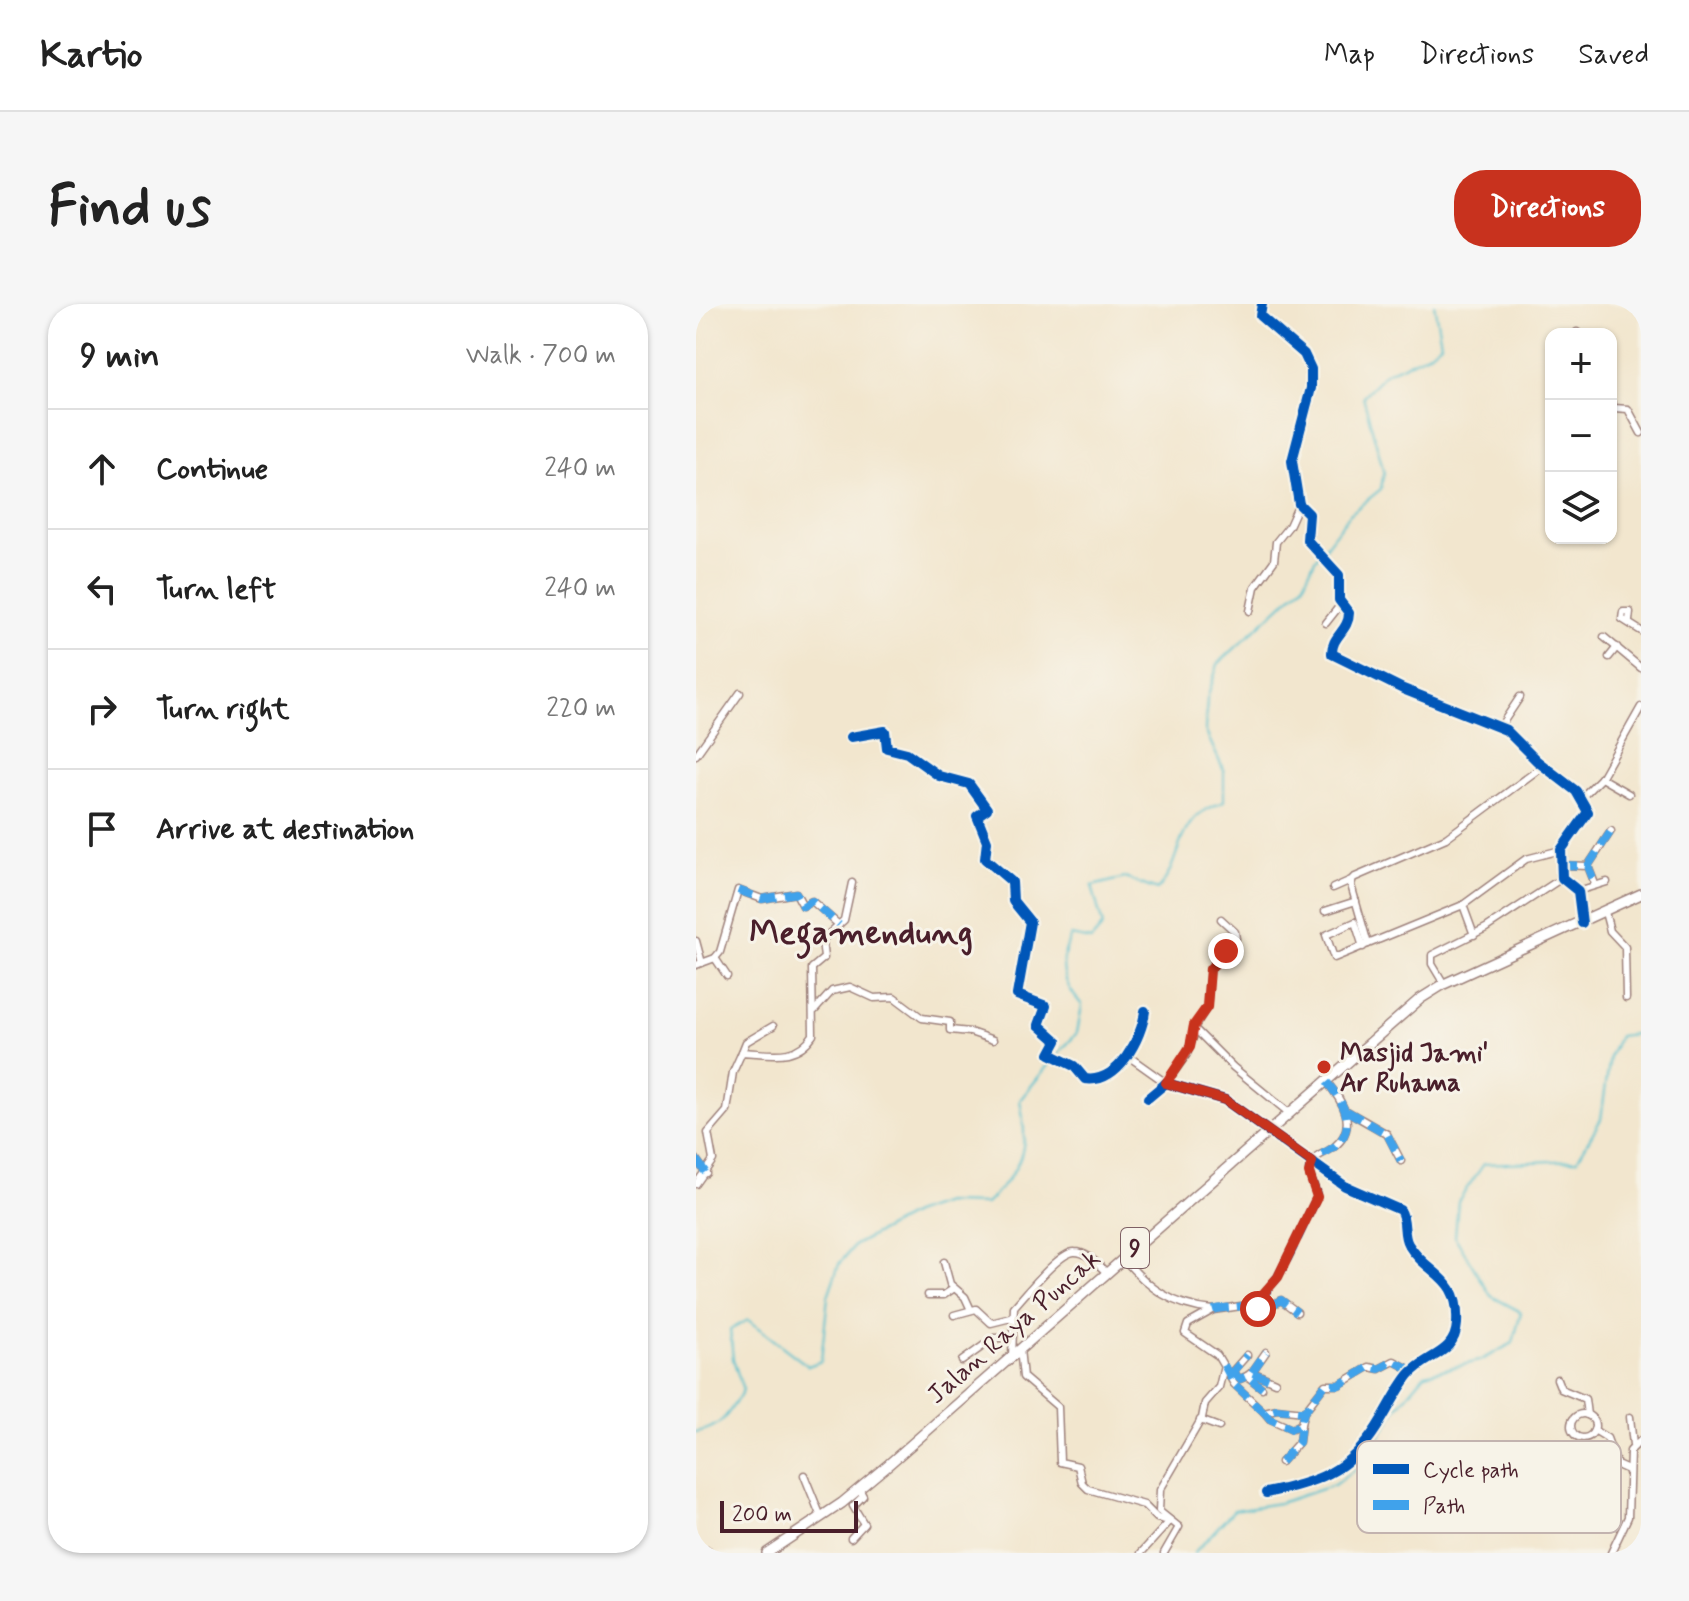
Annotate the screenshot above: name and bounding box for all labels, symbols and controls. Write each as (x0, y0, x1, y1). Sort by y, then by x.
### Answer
text: Kartio (40, 31, 143, 80)
text: Map (1324, 37, 1375, 74)
text: Directions (1419, 37, 1534, 74)
text: Saved (1578, 37, 1649, 74)
button: Directions (1454, 170, 1641, 247)
text: Find us (48, 172, 211, 245)
map controls (1545, 328, 1617, 544)
button: + (1545, 328, 1617, 400)
text: 9 min (80, 334, 160, 379)
text: Walk · 700 m (466, 339, 616, 373)
button: − (1545, 400, 1617, 472)
icon: ahead (80, 447, 124, 491)
text: Continue (156, 450, 268, 489)
text: 240 m (544, 452, 616, 486)
button: layers (1545, 472, 1617, 544)
icon: left (80, 567, 124, 611)
text: Turn left (156, 570, 276, 609)
text: 240 m (544, 572, 616, 606)
icon: right (80, 687, 124, 731)
text: Turn right (156, 690, 289, 729)
text: 220 m (546, 692, 616, 726)
icon: arrive (80, 807, 124, 851)
text: Arrive at destination (156, 810, 414, 849)
district label: Megamendung (749, 911, 973, 960)
route end (1208, 933, 1244, 969)
place label: Masjid Jami' Ar Ruhama (1340, 1037, 1488, 1101)
marker: Masjid Jami' Ar Ruhama (1315, 1058, 1333, 1076)
road number: 9 (1121, 1228, 1149, 1268)
street label: Jalan Raya Puncak (920, 1243, 1108, 1412)
route start (1240, 1291, 1276, 1327)
legend (1357, 1441, 1621, 1533)
text: Cycle path (1423, 1457, 1519, 1485)
text: Path (1423, 1493, 1465, 1521)
scale bar (720, 1497, 858, 1533)
text: 200 m (732, 1501, 792, 1529)

